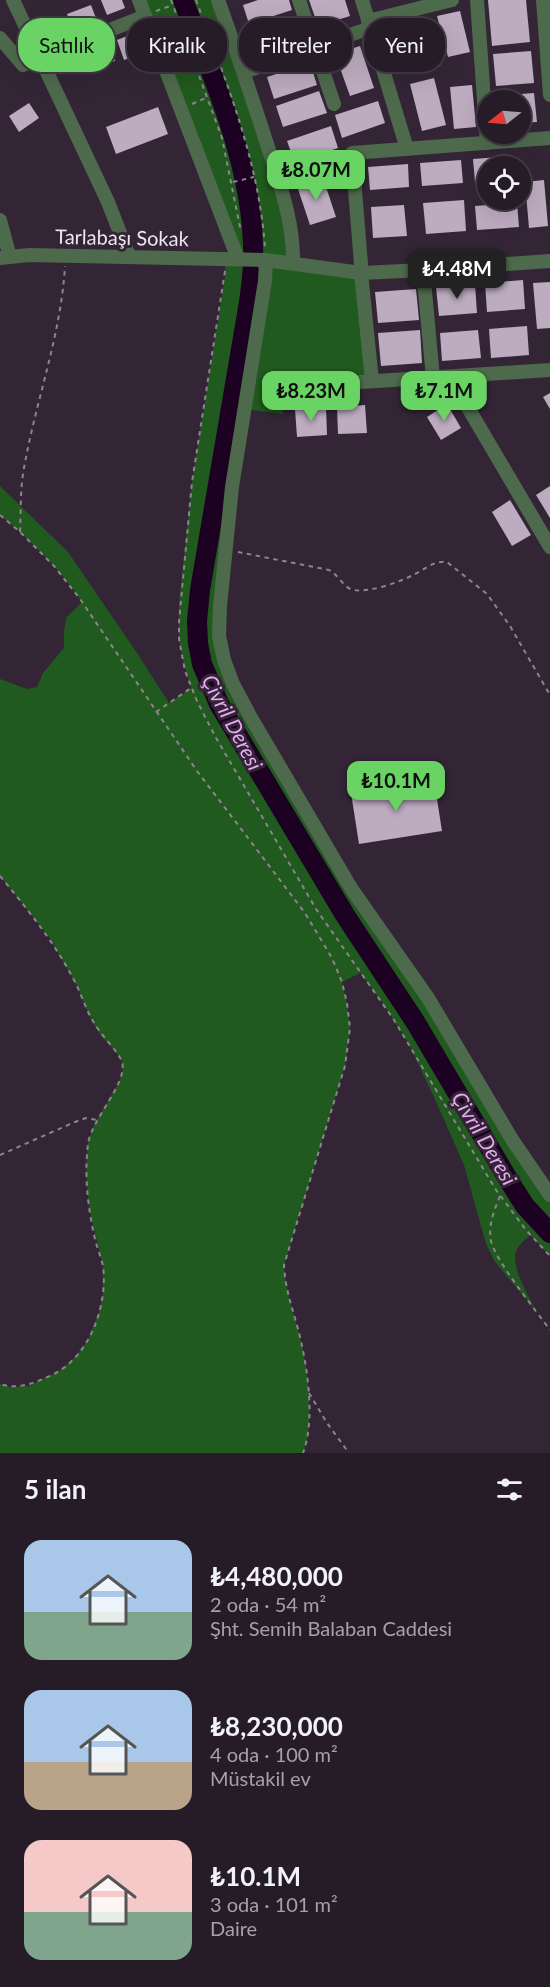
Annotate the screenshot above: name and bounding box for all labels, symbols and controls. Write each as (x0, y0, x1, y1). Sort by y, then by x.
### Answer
chip: Satılık (18, 18, 115, 72)
chip: Kiralık (127, 18, 227, 72)
chip: Filtreler (239, 18, 352, 72)
chip: Yeni (364, 18, 445, 72)
north arrow (477, 90, 531, 144)
map controls (477, 90, 531, 210)
pin: ₺8.07M (267, 150, 365, 201)
button: locate (477, 156, 531, 210)
text: ₺8.07M (281, 157, 351, 181)
street label: Tarlabaşı Sokak (55, 224, 190, 250)
pin: ₺4.48M (408, 249, 506, 300)
text: ₺4.48M (422, 256, 492, 280)
pin: ₺8.23M (262, 371, 360, 422)
pin: ₺7.1M (402, 371, 486, 422)
text: ₺8.23M (276, 378, 346, 402)
text: ₺7.1M (415, 378, 473, 402)
water label: Çivril Deresi (197, 670, 269, 774)
pin: ₺10.1M (347, 761, 445, 812)
text: ₺10.1M (361, 768, 431, 792)
water label: Çivril Deresi (447, 1087, 523, 1189)
text: 5 ilan (24, 1473, 86, 1505)
icon: filters (493, 1473, 526, 1506)
text: ₺4,480,000 (210, 1560, 343, 1592)
icon: home (72, 1564, 144, 1636)
text: 2 oda · 54 m² (210, 1592, 326, 1616)
text: Şht. Semih Balaban Caddesi (210, 1616, 452, 1640)
text: ₺8,230,000 (210, 1710, 343, 1742)
icon: home (72, 1714, 144, 1786)
text: 4 oda · 100 m² (210, 1742, 338, 1766)
text: Müstakil ev (210, 1766, 311, 1790)
text: ₺10.1M (210, 1860, 301, 1892)
icon: home (72, 1864, 144, 1936)
text: 3 oda · 101 m² (210, 1892, 338, 1916)
text: Daire (210, 1916, 257, 1940)

